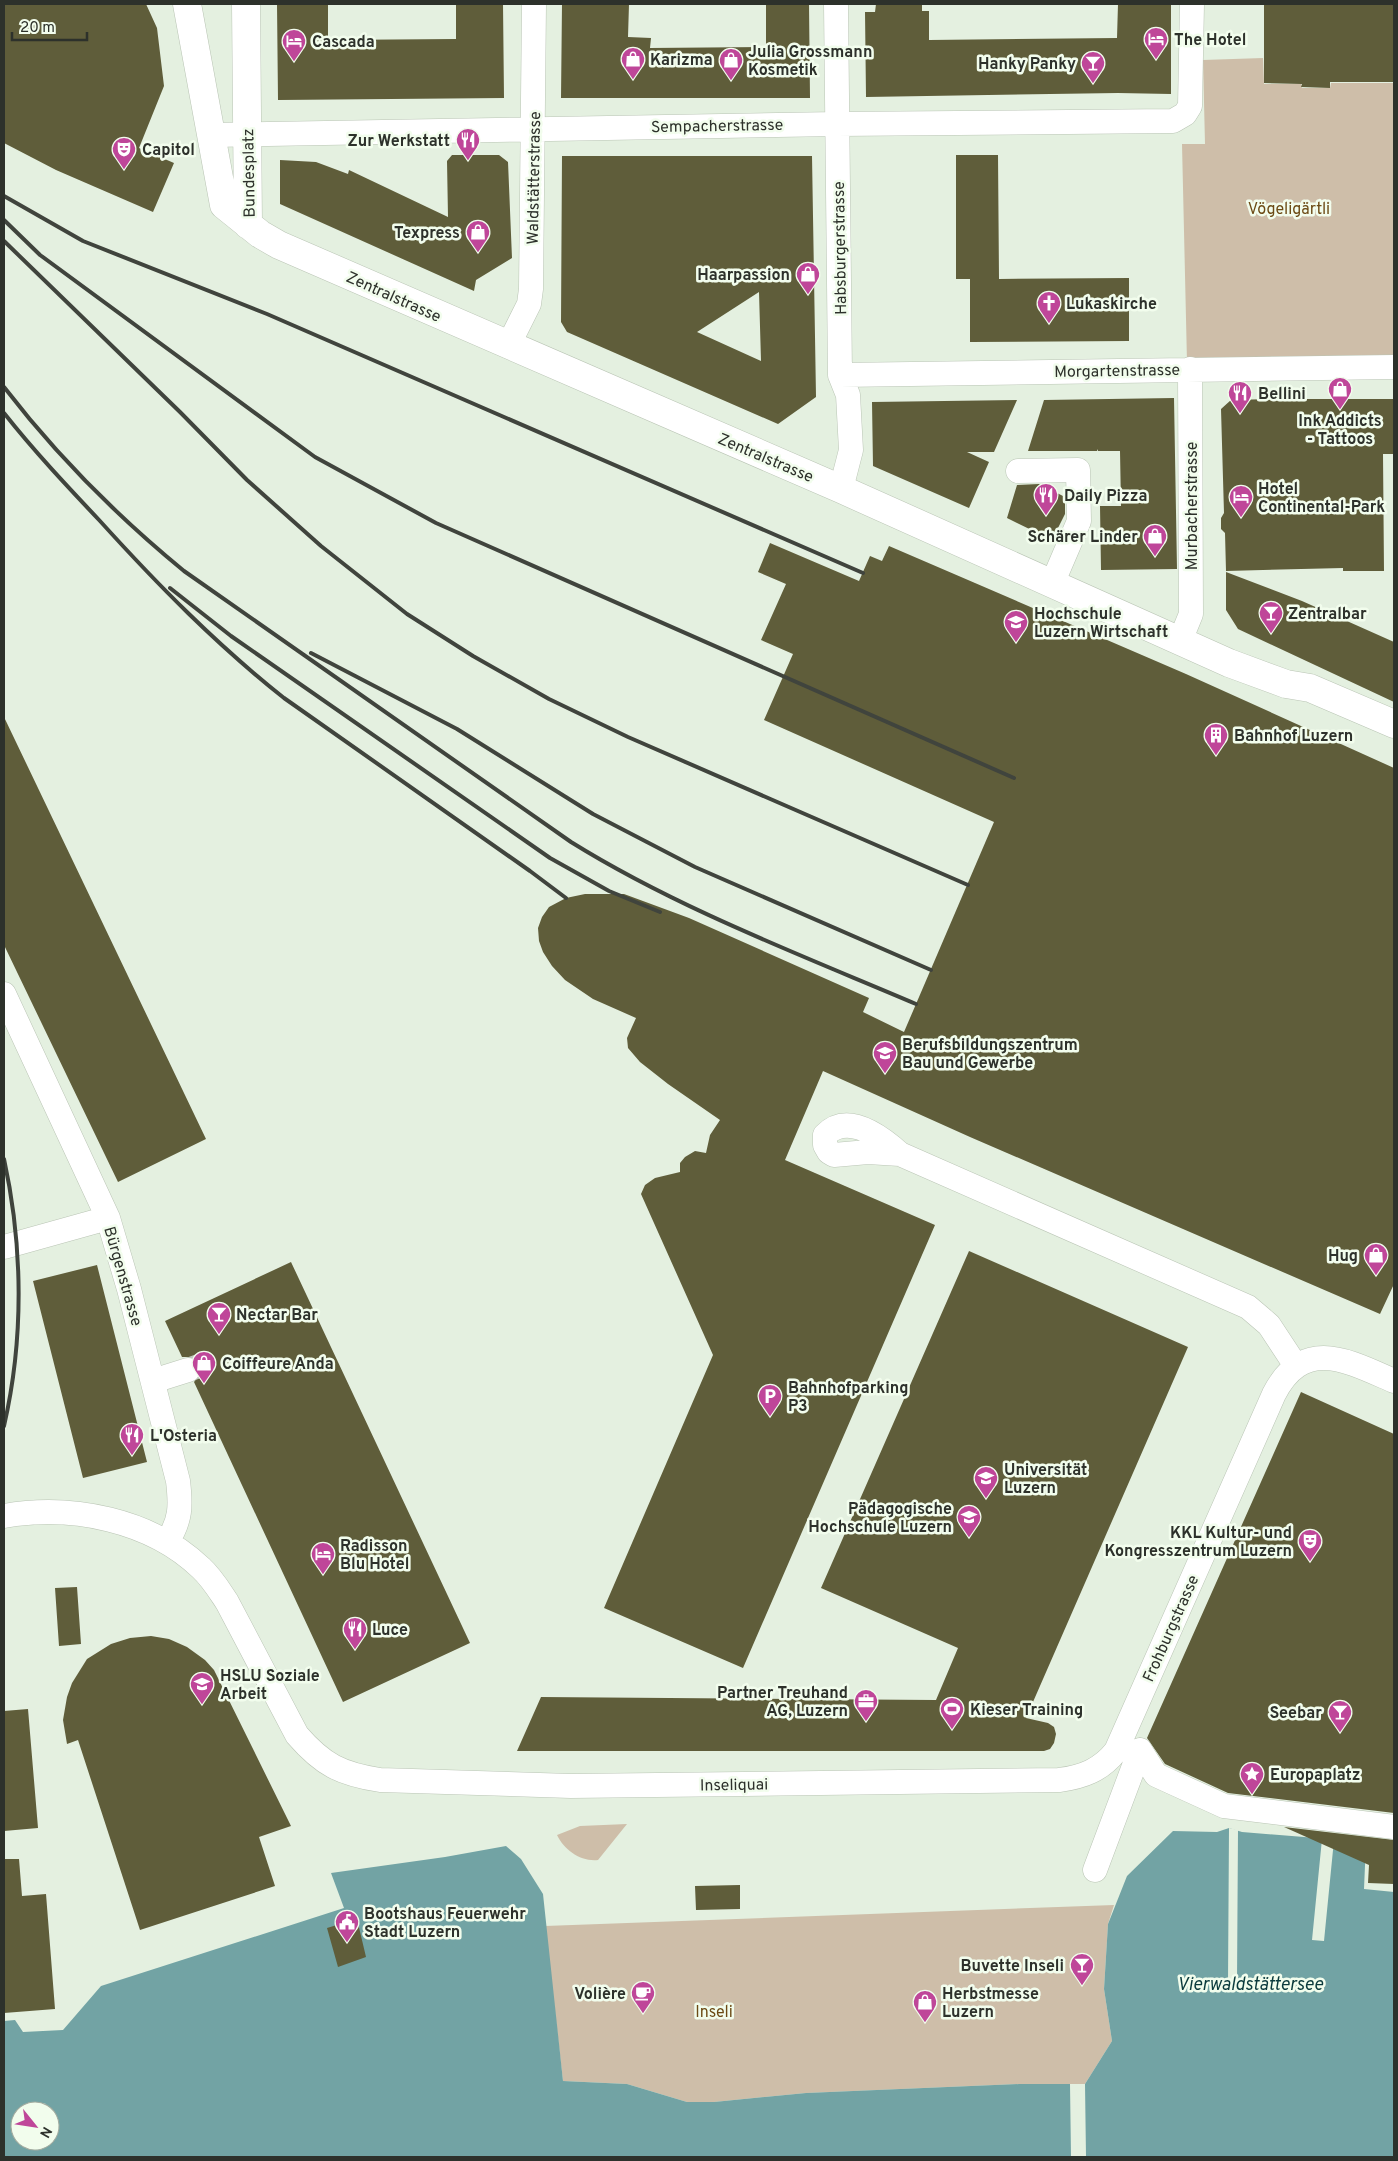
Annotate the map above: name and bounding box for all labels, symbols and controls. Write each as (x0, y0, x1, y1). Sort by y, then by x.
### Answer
scale bar (12, 10, 88, 42)
text: 20 m (20, 19, 55, 38)
hotel icon: The Hotel (1143, 26, 1169, 60)
hotel icon: Cascada (281, 28, 307, 62)
place label: The Hotel (1174, 31, 1246, 51)
place label: Cascada (312, 33, 375, 53)
place label: Julia Grossmann Kosmetik (748, 43, 872, 81)
shop icon: Karizma (620, 46, 646, 80)
shop icon: Julia Grossmann Kosmetik (718, 47, 744, 81)
bar icon: Hanky Panky (1080, 50, 1106, 84)
place label: Karizma (650, 51, 713, 71)
place label: Hanky Panky (978, 55, 1076, 75)
street label: Waldstätterstrasse (524, 111, 546, 245)
street label: Sempacherstrasse (651, 116, 783, 138)
restaurant icon: Zur Werkstatt (455, 127, 481, 161)
street label: Bundesplatz (239, 128, 261, 218)
place label: Zur Werkstatt (348, 132, 450, 152)
theatre icon: Capitol (111, 136, 137, 170)
place label: Capitol (142, 141, 195, 161)
street label: Habsburgerstrasse (830, 181, 852, 315)
park label: Vögeligärtli (1248, 200, 1330, 220)
shop icon: Texpress (465, 219, 491, 253)
place label: Texpress (394, 224, 460, 244)
shop icon: Haarpassion (795, 261, 821, 295)
place label: Haarpassion (697, 266, 790, 286)
street label: Zentralstrasse (342, 268, 444, 328)
church icon: Lukaskirche (1036, 290, 1062, 324)
place label: Lukaskirche (1066, 295, 1157, 315)
street label: Morgartenstrasse (1054, 361, 1180, 383)
shop icon: Ink Addicts - Tattoos (1327, 376, 1353, 410)
restaurant icon: Bellini (1227, 380, 1253, 414)
place label: Bellini (1258, 385, 1306, 405)
place label: Ink Addicts - Tattoos (1298, 412, 1382, 450)
street label: Zentralstrasse (714, 430, 816, 488)
street label: Murbacherstrasse (1183, 442, 1203, 570)
place label: Hotel Continental-Park (1258, 480, 1385, 518)
restaurant icon: Daily Pizza (1033, 482, 1059, 516)
hotel icon: Hotel Continental-Park (1228, 484, 1254, 518)
place label: Daily Pizza (1064, 487, 1147, 507)
shop icon: Schärer Linder (1142, 523, 1168, 557)
place label: Schärer Linder (1028, 528, 1138, 548)
bar icon: Zentralbar (1258, 600, 1284, 634)
place label: Hochschule Luzern Wirtschaft (1034, 605, 1168, 643)
place label: Zentralbar (1288, 605, 1367, 625)
school or university icon: Hochschule Luzern Wirtschaft (1003, 609, 1029, 643)
building icon: Bahnhof Luzern (1203, 722, 1229, 756)
place label: Bahnhof Luzern (1234, 727, 1353, 747)
place label: Berufsbildungszentrum Bau und Gewerbe (902, 1036, 1078, 1074)
school or university icon: Berufsbildungszentrum Bau und Gewerbe (872, 1040, 898, 1074)
street label: Bürgenstrasse (98, 1225, 146, 1329)
shop icon: Hug (1363, 1242, 1389, 1276)
place label: Hug (1328, 1247, 1358, 1267)
bar icon: Nectar Bar (206, 1301, 232, 1335)
place label: Nectar Bar (236, 1306, 318, 1326)
shop icon: Coiffeure Anda (191, 1350, 217, 1384)
place label: Coiffeure Anda (222, 1355, 334, 1375)
place label: Bahnhofparking P3 (788, 1379, 909, 1417)
parking icon: Bahnhofparking P3 (757, 1383, 783, 1417)
restaurant icon: L'Osteria (119, 1422, 145, 1456)
place label: L'Osteria (150, 1427, 217, 1447)
place label: Universität Luzern (1004, 1461, 1087, 1499)
school or university icon: Universität Luzern (973, 1465, 999, 1499)
place label: Pädagogische Hochschule Luzern (808, 1500, 952, 1538)
school or university icon: Pädagogische Hochschule Luzern (956, 1504, 982, 1538)
place label: KKL Kultur- und Kongresszentrum Luzern (1104, 1524, 1292, 1562)
theatre icon: KKL Kultur- und Kongresszentrum Luzern (1297, 1528, 1323, 1562)
place label: Radisson Blu Hotel (340, 1537, 409, 1575)
hotel icon: Radisson Blu Hotel (310, 1541, 336, 1575)
street label: Frohburgstrasse (1139, 1572, 1204, 1685)
restaurant icon: Luce (342, 1616, 368, 1650)
place label: Luce (372, 1621, 408, 1641)
place label: HSLU Soziale Arbeit (220, 1667, 320, 1705)
school or university icon: HSLU Soziale Arbeit (189, 1671, 215, 1705)
place label: Partner Treuhand AG, Luzern (717, 1684, 848, 1722)
office icon: Partner Treuhand AG, Luzern (853, 1688, 879, 1722)
sports icon: Kieser Training (939, 1696, 965, 1730)
bar icon: Seebar (1327, 1699, 1353, 1733)
place label: Kieser Training (970, 1701, 1083, 1721)
place label: Seebar (1269, 1704, 1322, 1724)
place icon: Europaplatz (1239, 1761, 1265, 1795)
place label: Europaplatz (1270, 1766, 1360, 1786)
street label: Inseliquai (700, 1775, 768, 1797)
place label: Bootshaus Feuerwehr Stadt Luzern (364, 1905, 526, 1943)
public building icon: Bootshaus Feuerwehr Stadt Luzern (334, 1909, 360, 1943)
bar icon: Buvette Inseli (1069, 1952, 1095, 1986)
place label: Buvette Inseli (960, 1957, 1064, 1977)
water label: Vierwaldstättersee (1177, 1974, 1324, 1997)
cafe icon: Volière (630, 1980, 656, 2014)
place label: Volière (574, 1985, 626, 2005)
place label: Herbstmesse Luzern (942, 1985, 1039, 2023)
shop icon: Herbstmesse Luzern (912, 1989, 938, 2023)
park label: Inseli (695, 2003, 733, 2023)
north arrow (10, 2101, 60, 2151)
text: N (35, 2123, 55, 2140)

